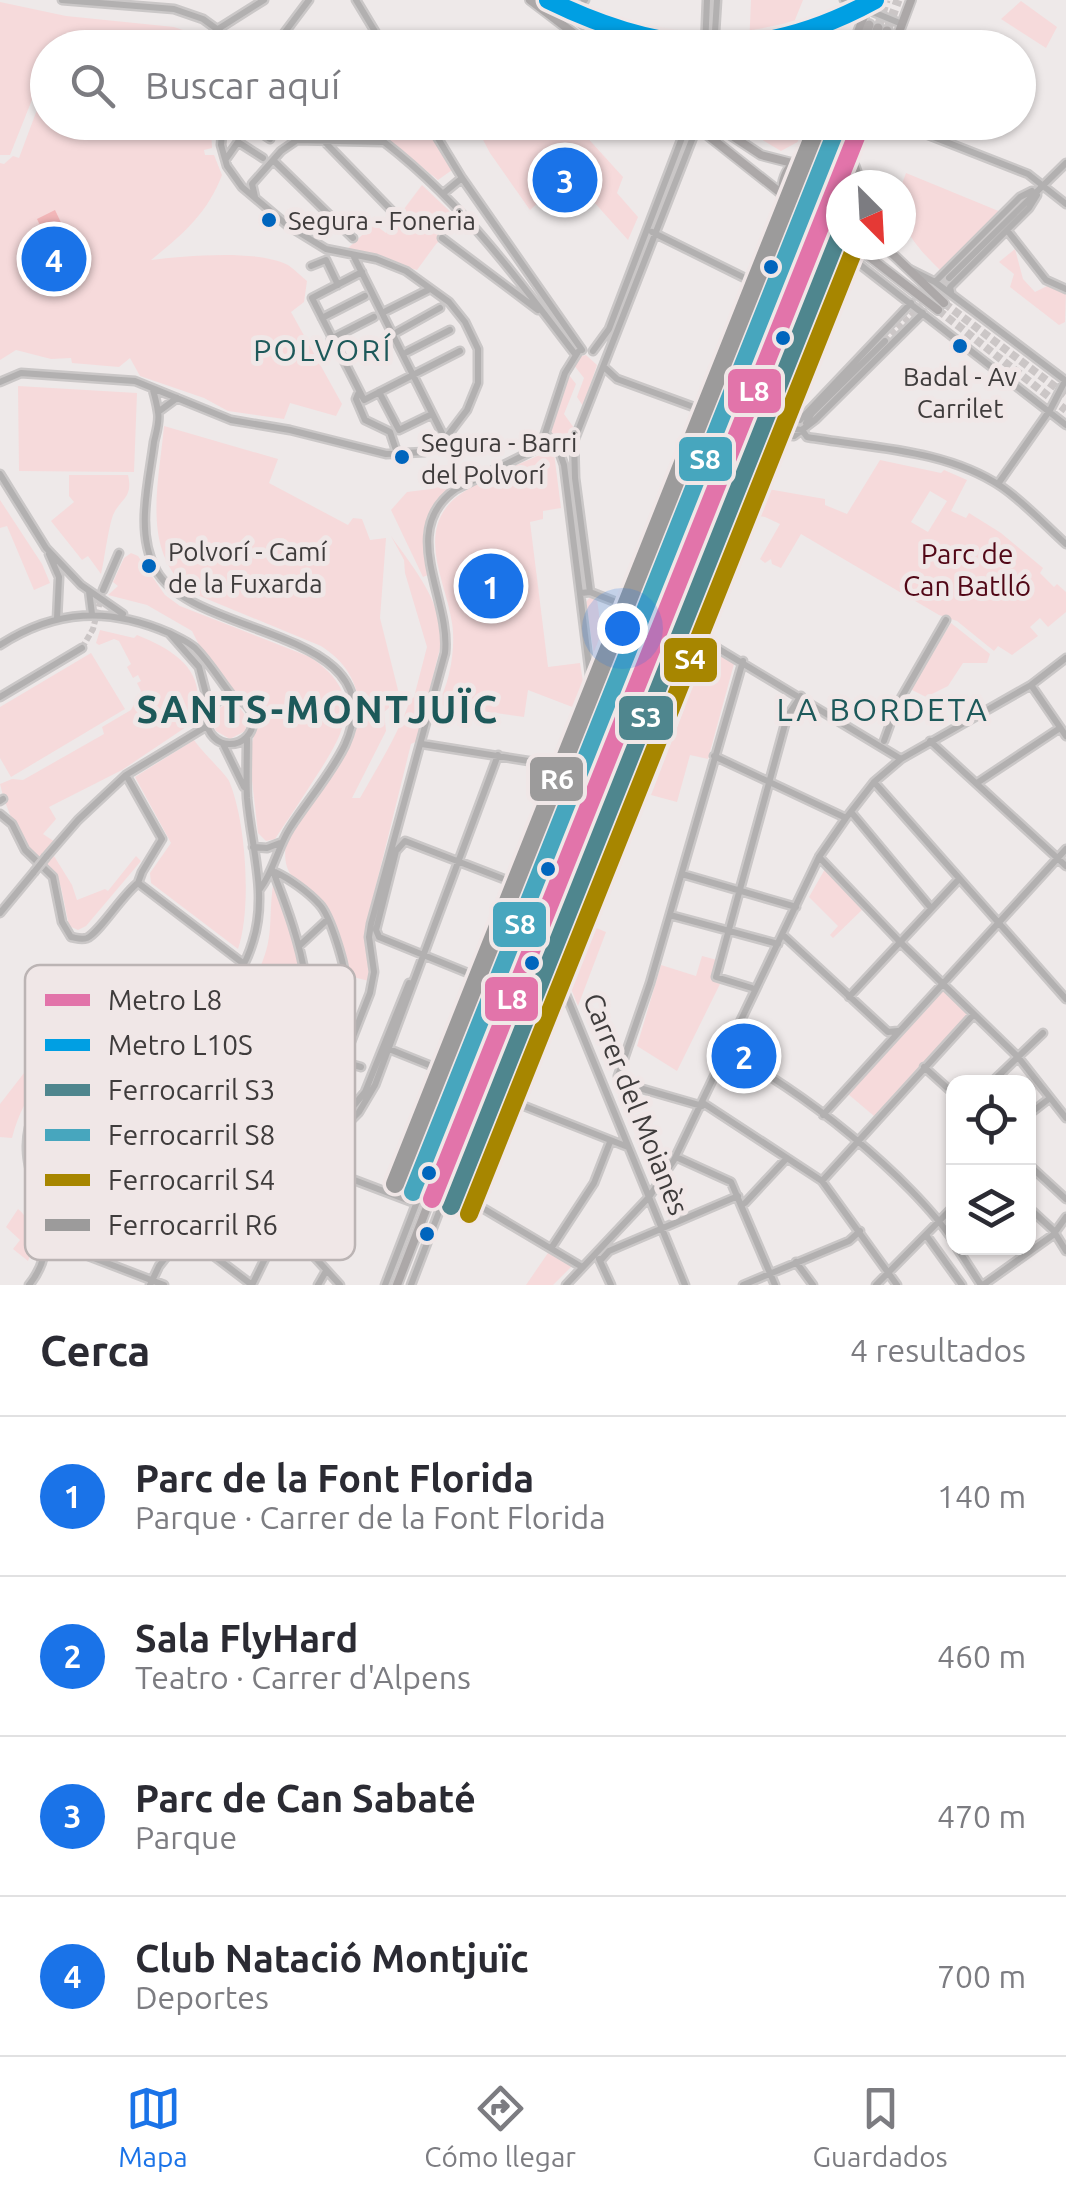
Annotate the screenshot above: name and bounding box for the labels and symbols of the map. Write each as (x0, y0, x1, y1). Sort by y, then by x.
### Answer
pin: 3 (532, 142, 598, 218)
north arrow (826, 170, 916, 260)
place label: Segura - Foneria (288, 206, 476, 235)
marker: Segura - Foneria (259, 210, 279, 230)
pin: 4 (22, 222, 86, 296)
unlabelled marker (761, 257, 781, 277)
unlabelled marker (773, 328, 793, 348)
district label: POLVORÍ (253, 332, 393, 367)
marker: Badal - Av Carrilet (950, 336, 970, 356)
place label: Badal - Av Carrilet (903, 362, 1017, 423)
line badge: L8 (726, 367, 783, 415)
text: L8 (738, 375, 770, 406)
place label: Segura - Barri del Polvorí (421, 428, 577, 489)
line badge: S8 (677, 435, 734, 483)
text: S8 (689, 443, 721, 474)
marker: Segura - Barri del Polvorí (392, 447, 412, 467)
place label: Polvorí - Camí de la Fuxarda (168, 537, 327, 598)
park label: Parc de Can Batlló (903, 538, 1031, 601)
pin: 1 (458, 548, 524, 624)
marker: Polvorí - Camí de la Fuxarda (139, 556, 159, 576)
your location (597, 603, 648, 654)
line badge: S4 (662, 636, 719, 684)
text: S4 (674, 643, 706, 674)
district label: SANTS-MONTJUÏC (136, 687, 500, 730)
district label: LA BORDETA (777, 691, 989, 727)
line badge: S3 (617, 694, 675, 742)
text: S3 (630, 701, 662, 732)
line badge: R6 (528, 755, 585, 803)
text: R6 (540, 763, 574, 794)
unlabelled marker (538, 859, 558, 879)
line badge: S8 (491, 900, 548, 949)
text: S8 (504, 908, 536, 939)
unlabelled marker (522, 953, 542, 973)
legend (25, 965, 355, 1260)
line badge: L8 (483, 975, 540, 1023)
text: L8 (496, 983, 528, 1014)
text: Metro L8 (108, 984, 222, 1015)
street label: Carrer del Moianès (578, 988, 695, 1219)
pin: 2 (712, 1018, 776, 1094)
text: Metro L10S (108, 1029, 253, 1060)
text: Ferrocarril S3 (108, 1074, 275, 1105)
text: Ferrocarril S8 (108, 1119, 275, 1150)
unlabelled marker (419, 1163, 439, 1183)
text: Ferrocarril S4 (108, 1164, 275, 1195)
text: Ferrocarril R6 (108, 1209, 278, 1240)
unlabelled marker (417, 1224, 437, 1244)

